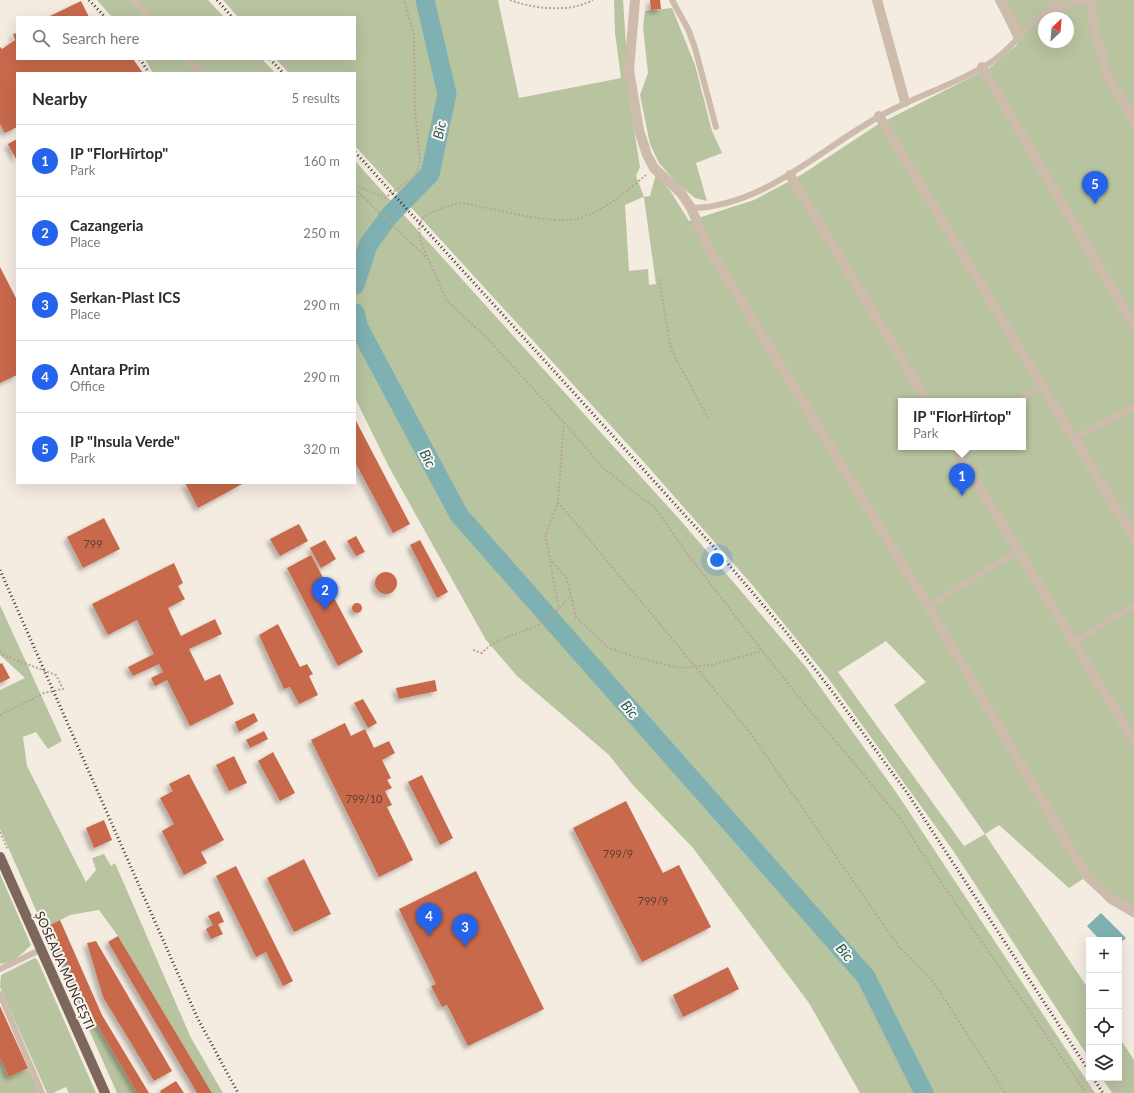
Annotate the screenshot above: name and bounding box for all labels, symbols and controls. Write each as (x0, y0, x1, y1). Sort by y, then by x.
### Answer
north arrow (1038, 12, 1074, 48)
search box (16, 16, 356, 60)
icon: search (30, 27, 52, 49)
text: Search here (62, 29, 139, 47)
text: Nearby (32, 88, 87, 109)
text: 5 results (292, 90, 340, 106)
water label: Bîc (429, 119, 449, 141)
text: IP "FlorHîrtop" (70, 144, 168, 162)
text: 1 (41, 153, 49, 169)
text: 160 m (303, 153, 340, 169)
text: Park (70, 162, 95, 178)
pin: 5 (1082, 171, 1108, 204)
text: Cazangeria (70, 216, 143, 234)
text: 2 (41, 225, 49, 241)
text: 250 m (303, 225, 340, 241)
text: Place (70, 234, 100, 250)
text: Serkan-Plast ICS (70, 288, 181, 306)
text: 3 (41, 297, 49, 313)
text: 290 m (303, 297, 340, 313)
text: Place (70, 306, 100, 322)
text: Antara Prim (70, 360, 150, 378)
text: 4 (41, 369, 49, 385)
text: 290 m (303, 369, 340, 385)
text: Office (70, 378, 105, 394)
popup (898, 398, 1026, 450)
text: IP "FlorHîrtop" (913, 407, 1011, 425)
text: Park (913, 425, 938, 441)
text: IP "Insula Verde" (70, 432, 180, 450)
text: 5 (41, 441, 49, 457)
text: 320 m (303, 441, 340, 457)
water label: Bîc (416, 446, 440, 470)
text: Park (70, 450, 95, 466)
pin: 1 (949, 463, 975, 496)
house number: 799 (83, 537, 103, 550)
your location (707, 550, 727, 570)
pin: 2 (312, 577, 338, 610)
water label: Bîc (618, 697, 643, 722)
house number: 799/10 (346, 792, 383, 805)
house number: 799/9 (603, 847, 633, 860)
house number: 799/9 (638, 894, 668, 907)
pin: 4 (416, 903, 442, 936)
street label: ȘOSEAUA MUNCEȘTI (32, 908, 98, 1032)
pin: 3 (452, 914, 478, 947)
map controls (1086, 937, 1122, 1081)
button: + (1086, 937, 1122, 973)
water label: Bîc (833, 940, 858, 965)
button: − (1086, 973, 1122, 1009)
button: locate (1086, 1009, 1122, 1045)
button: layers (1086, 1045, 1122, 1081)

